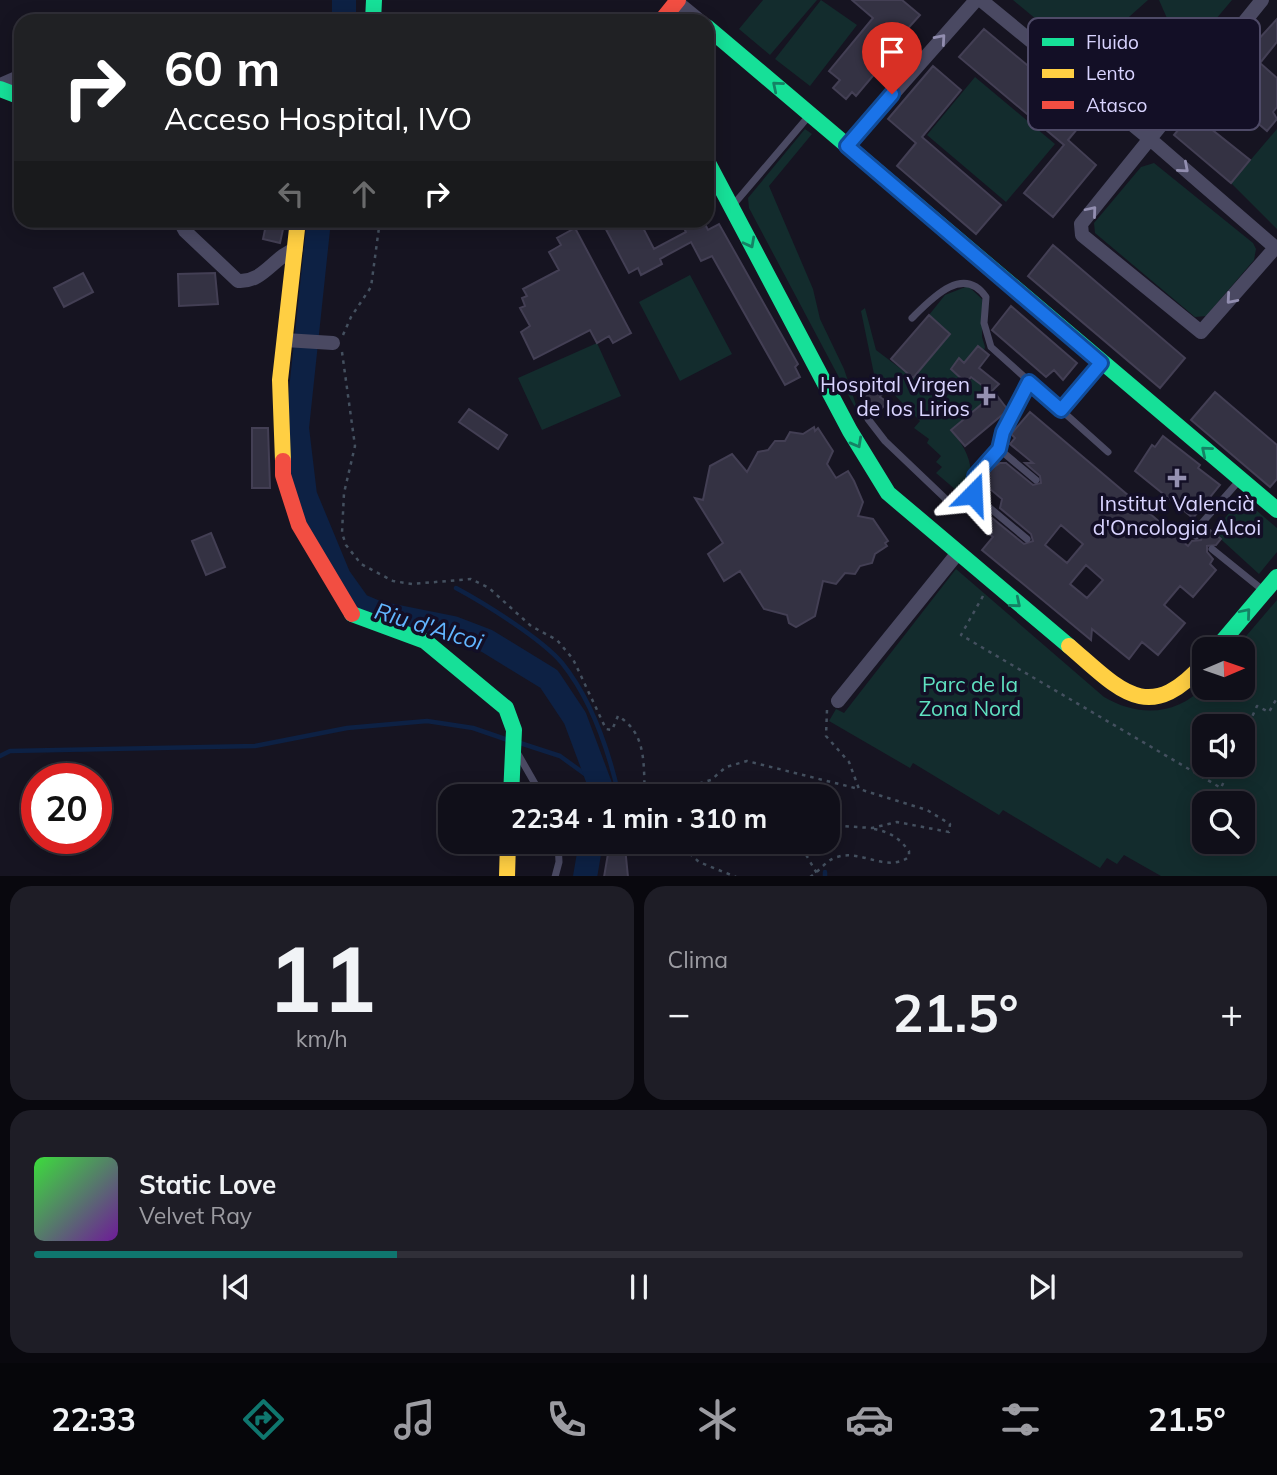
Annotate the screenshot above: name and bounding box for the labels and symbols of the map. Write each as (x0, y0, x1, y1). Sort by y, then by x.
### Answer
legend (1028, 18, 1260, 130)
pin (862, 22, 922, 94)
text: Fluido (1086, 30, 1139, 54)
one-way arrow (933, 34, 945, 47)
text: Lento (1086, 61, 1135, 85)
one-way arrow (772, 82, 785, 94)
text: Atasco (1086, 93, 1147, 117)
one-way arrow (1176, 160, 1189, 172)
one-way arrow (1084, 206, 1096, 219)
one-way arrow (742, 236, 756, 249)
one-way arrow (1227, 291, 1239, 304)
place label: Hospital Virgen de los Lirios (820, 371, 970, 421)
marker: Hospital Virgen de los Lirios (976, 386, 996, 406)
one-way arrow (849, 436, 862, 449)
one-way arrow (1201, 447, 1214, 459)
position arrow (936, 457, 1010, 531)
marker: Institut Valencià d'Oncologia Alcoi (1167, 468, 1187, 488)
place label: Institut Valencià d'Oncologia Alcoi (1093, 490, 1261, 540)
one-way arrow (1007, 595, 1020, 607)
water label: Riu d'Alcoi (371, 596, 487, 656)
one-way arrow (1238, 608, 1251, 621)
north arrow (1192, 637, 1255, 700)
park label: Parc de la Zona Nord (919, 671, 1021, 721)
speed limit sign: 20 (21, 763, 112, 854)

